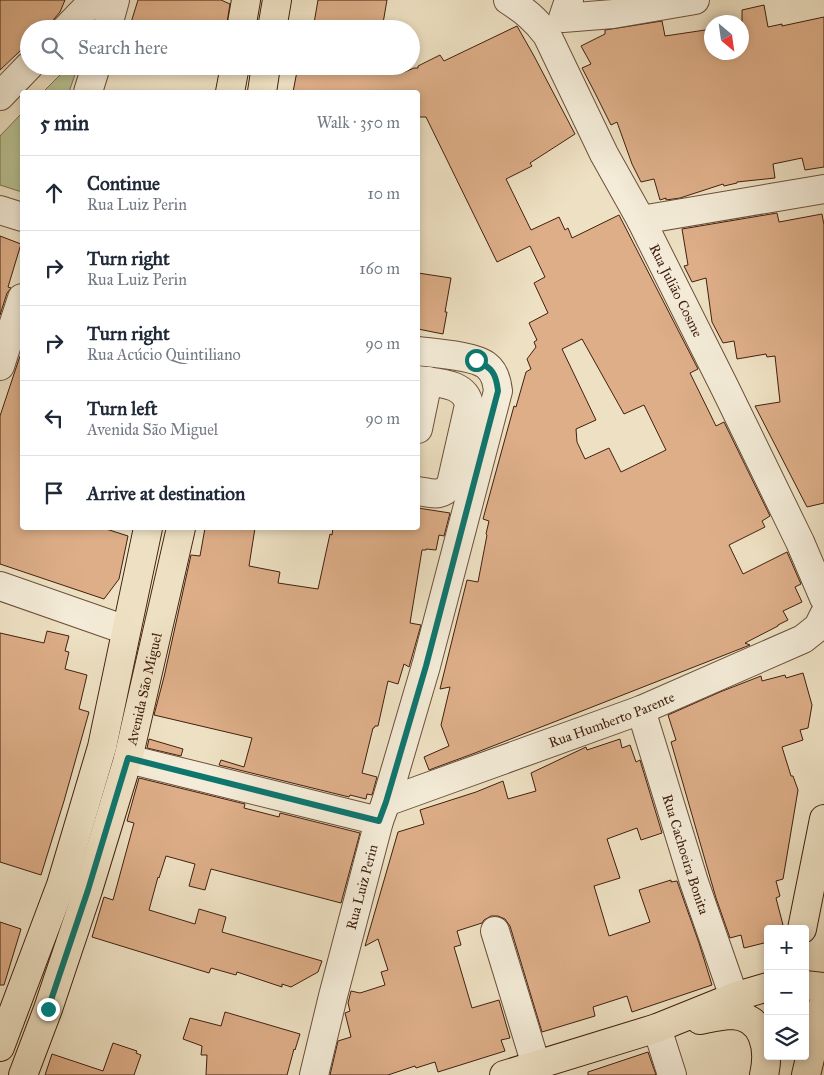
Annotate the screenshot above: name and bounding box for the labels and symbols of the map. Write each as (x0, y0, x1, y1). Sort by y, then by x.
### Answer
north arrow (704, 15, 749, 60)
street label: Rua Julião Cosme (645, 241, 706, 340)
route start (465, 349, 488, 372)
street label: Avenida São Miguel (123, 631, 166, 748)
street label: Rua Humberto Parente (546, 688, 677, 752)
street label: Rua Cachoeira Bonita (658, 792, 713, 917)
street label: Rua Luiz Perin (343, 842, 382, 932)
route end (37, 998, 60, 1021)

